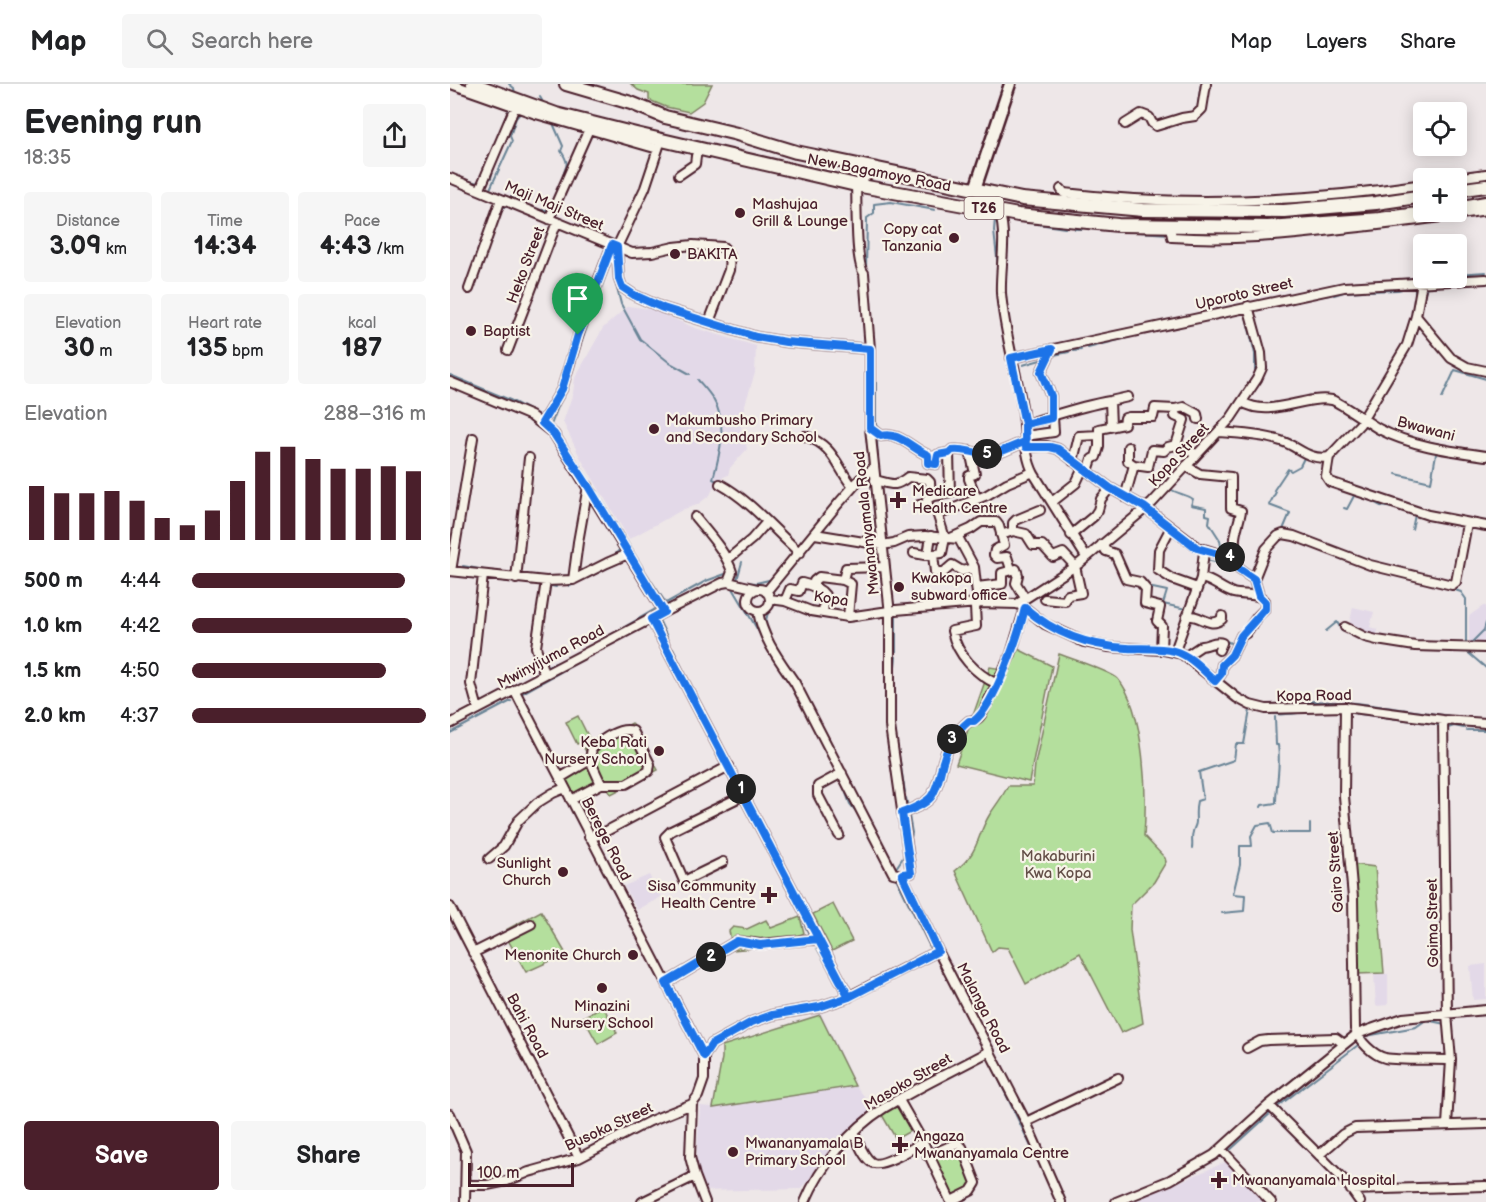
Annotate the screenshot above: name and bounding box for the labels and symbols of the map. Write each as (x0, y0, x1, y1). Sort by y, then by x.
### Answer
street label: New Bagamoyo Road (805, 150, 953, 196)
street label: Maji Maji Street (501, 177, 607, 236)
place label: Mashujaa Grill & Lounge (752, 195, 848, 231)
road number: T26 (964, 197, 1004, 219)
marker: Mashujaa Grill & Lounge (733, 206, 747, 220)
place label: Copy cat Tanzania (882, 220, 942, 256)
street label: Heko Street (503, 224, 549, 306)
marker: Copy cat Tanzania (947, 231, 961, 245)
place label: BAKITA (687, 245, 738, 264)
marker: BAKITA (668, 247, 682, 261)
pin (552, 273, 603, 335)
street label: Uporoto Street (1193, 273, 1295, 314)
place label: Baptist (483, 322, 531, 341)
marker: Baptist (464, 324, 478, 338)
place label: Makumbusho Primary and Secondary School (666, 411, 817, 447)
street label: Bwawani (1395, 412, 1457, 446)
street label: Kopa Street (1145, 419, 1214, 491)
marker: Makumbusho Primary and Secondary School (647, 422, 661, 436)
pin: 5 (972, 439, 1002, 469)
street label: Mwananyamala Road (850, 450, 884, 596)
place label: Medicare Health Centre (912, 482, 1007, 518)
marker: Medicare Health Centre (889, 491, 907, 509)
pin: 4 (1215, 542, 1245, 572)
place label: Kwakopa subward office (911, 569, 1008, 605)
marker: Kwakopa subward office (892, 580, 906, 594)
street label: Kopa (812, 587, 850, 611)
street label: Mwinyijuma Road (494, 621, 608, 693)
street label: Kopa Road (1276, 686, 1352, 706)
pin: 3 (937, 724, 967, 754)
place label: Keba Rati Nursery School (544, 733, 647, 769)
marker: Keba Rati Nursery School (652, 744, 666, 758)
pin: 1 (726, 774, 756, 804)
street label: Berege Road (577, 794, 635, 884)
street label: Gairo Street (1324, 830, 1348, 913)
park label: Makaburini Kwa Kopa (1021, 847, 1095, 883)
place label: Sunlight Church (497, 854, 551, 890)
marker: Sunlight Church (556, 865, 570, 879)
place label: Sisa Community Health Centre (648, 877, 756, 913)
street label: Goima Street (1423, 878, 1443, 968)
marker: Sisa Community Health Centre (760, 886, 778, 904)
pin: 2 (696, 942, 726, 972)
place label: Menonite Church (504, 946, 621, 965)
marker: Menonite Church (626, 948, 640, 962)
street label: Malanga Road (952, 960, 1014, 1056)
marker: Minazini Nursery School (595, 981, 609, 995)
street label: Bahi Road (502, 990, 552, 1062)
place label: Minazini Nursery School (551, 997, 653, 1033)
street label: Masoko Street (861, 1049, 955, 1115)
street label: Busoka Street (562, 1098, 656, 1156)
place label: Angaza Mwananyamala Centre (914, 1127, 1069, 1163)
place label: Mwananyamala B Primary School (745, 1134, 864, 1170)
marker: Angaza Mwananyamala Centre (891, 1136, 909, 1154)
marker: Mwananyamala B Primary School (726, 1145, 740, 1159)
scale bar (468, 1160, 574, 1188)
marker: Mwananyamala Hospital (1210, 1171, 1228, 1189)
place label: Mwananyamala Hospital (1232, 1171, 1395, 1190)

